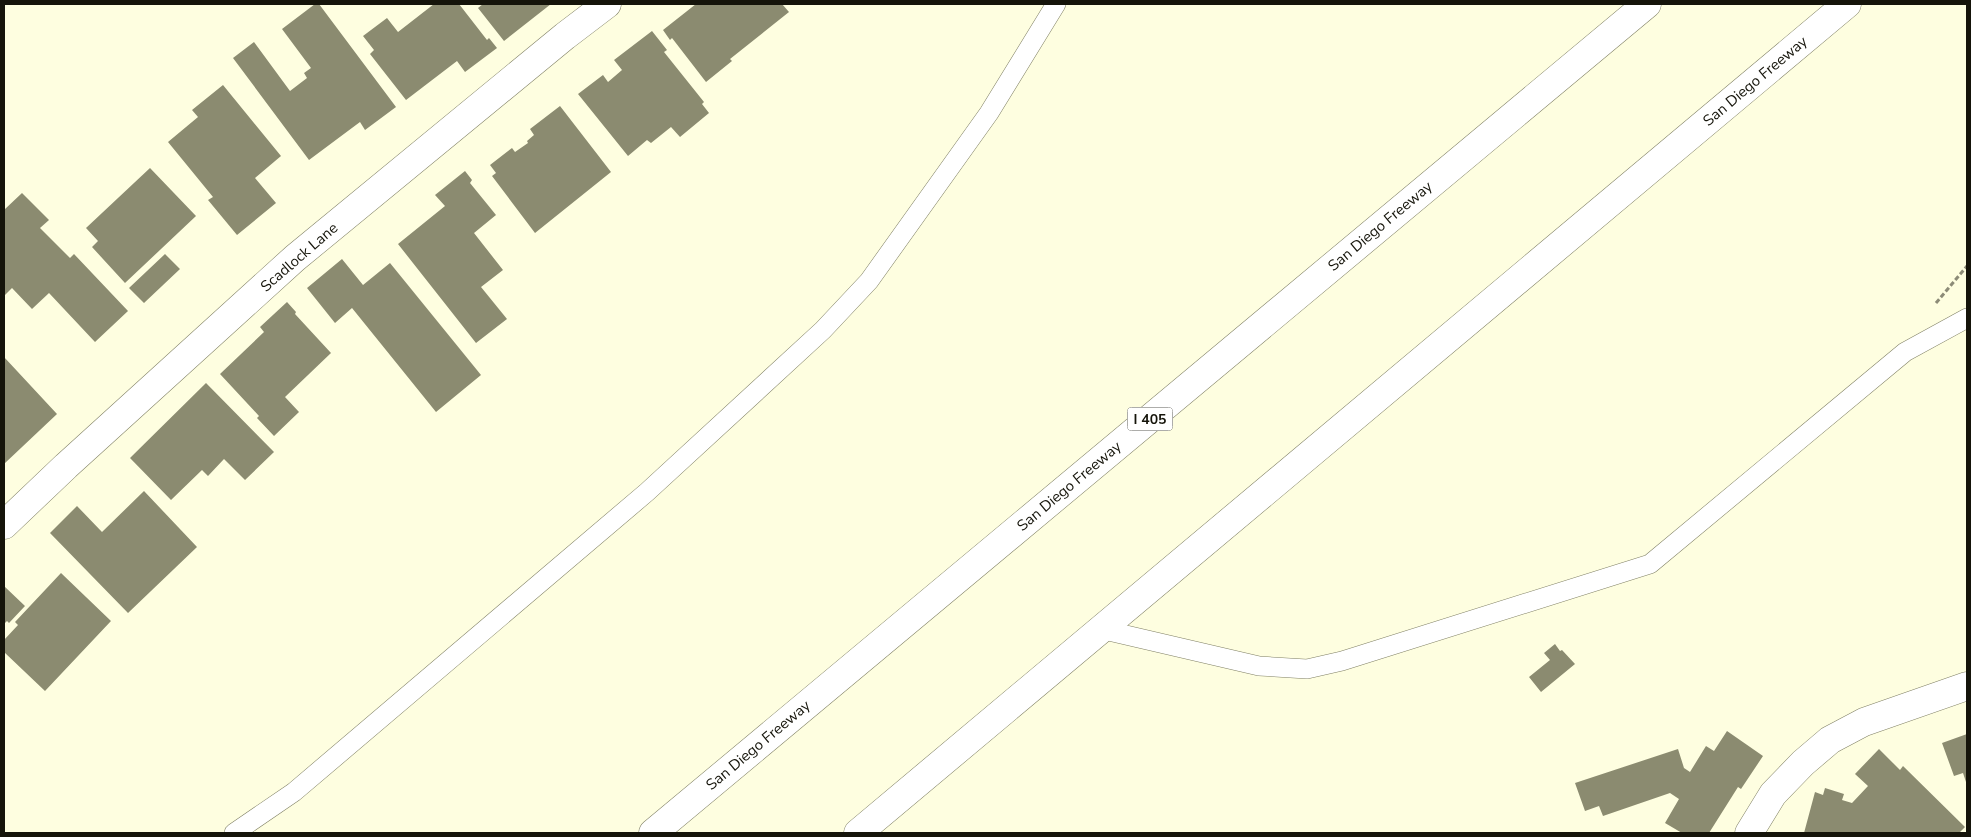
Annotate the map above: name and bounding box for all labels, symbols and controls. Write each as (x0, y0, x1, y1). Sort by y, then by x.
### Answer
street label: San Diego Freeway (1699, 31, 1812, 131)
street label: San Diego Freeway (1324, 176, 1437, 276)
street label: Scadlock Lane (256, 218, 342, 296)
road number: I 405 (1128, 408, 1172, 430)
street label: San Diego Freeway (1013, 436, 1126, 536)
street label: San Diego Freeway (702, 695, 815, 795)

